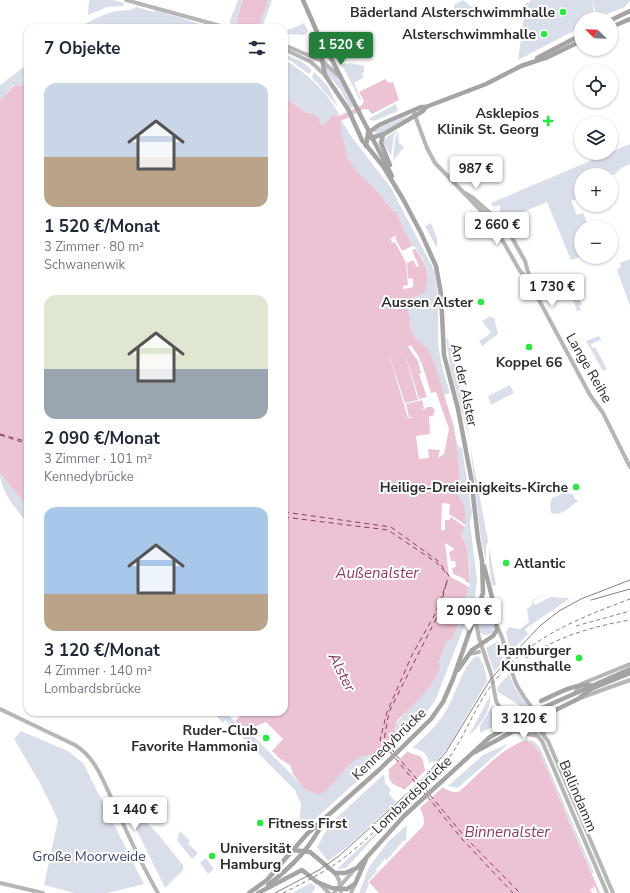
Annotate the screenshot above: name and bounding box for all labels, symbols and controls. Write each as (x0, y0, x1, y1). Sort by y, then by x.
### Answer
place label: Bäderland Alsterschwimmhalle (350, 3, 555, 22)
marker: Bäderland Alsterschwimmhalle (558, 7, 568, 17)
north arrow (574, 12, 618, 56)
map controls (574, 12, 618, 264)
place label: Alsterschwimmhalle (402, 25, 536, 44)
marker: Alsterschwimmhalle (539, 29, 549, 39)
pin: 1 520 € (304, 32, 378, 66)
text: 1 520 € (318, 36, 364, 54)
text: 7 Objekte (44, 37, 120, 60)
icon: filters (246, 37, 268, 59)
button: locate (574, 64, 618, 108)
place label: Asklepios Klinik St. Georg (437, 104, 539, 139)
icon: home (120, 109, 192, 181)
marker: Asklepios Klinik St. Georg (542, 115, 554, 127)
button: layers (574, 116, 618, 160)
pin: 987 € (448, 156, 504, 190)
text: 987 € (459, 160, 493, 178)
button: + (574, 168, 618, 212)
pin: 2 660 € (460, 212, 534, 246)
text: 1 520 €/Monat (44, 215, 160, 238)
text: 2 660 € (474, 216, 520, 234)
button: − (574, 220, 618, 264)
text: 3 Zimmer · 80 m² (44, 238, 144, 256)
text: Schwanenwik (44, 256, 125, 274)
pin: 1 730 € (515, 274, 589, 308)
text: 1 730 € (529, 278, 575, 296)
place label: Aussen Alster (381, 293, 474, 312)
marker: Aussen Alster (476, 297, 486, 307)
icon: home (120, 321, 192, 393)
street label: Lange Reihe (561, 330, 617, 406)
street label: An der Alster (446, 342, 482, 428)
marker: Koppel 66 (524, 342, 534, 352)
place label: Koppel 66 (496, 353, 562, 372)
text: 2 090 €/Monat (44, 427, 160, 450)
text: 3 Zimmer · 101 m² (44, 450, 152, 468)
text: Kennedybrücke (44, 468, 134, 486)
place label: Heilige-Dreieinigkeits-Kirche (380, 478, 568, 497)
marker: Heilige-Dreieinigkeits-Kirche (571, 482, 581, 492)
icon: home (120, 533, 192, 605)
place label: Atlantic (514, 554, 566, 573)
marker: Atlantic (501, 558, 511, 568)
water label: Außenalster (334, 563, 419, 583)
pin: 2 090 € (432, 598, 506, 632)
text: 2 090 € (446, 602, 492, 620)
text: 3 120 €/Monat (44, 639, 160, 662)
place label: Hamburger Kunsthalle (497, 641, 572, 676)
water label: Alster (323, 648, 360, 695)
marker: Hamburger Kunsthalle (574, 653, 584, 663)
text: 4 Zimmer · 140 m² (44, 662, 152, 680)
text: Lombardsbrücke (44, 680, 141, 698)
street label: Kennedybrücke (348, 704, 430, 784)
pin: 3 120 € (487, 706, 561, 740)
text: 3 120 € (501, 710, 547, 728)
place label: Ruder-Club Favorite Hammonia (131, 721, 258, 756)
marker: Ruder-Club Favorite Hammonia (261, 733, 271, 743)
street label: Lombardsbrücke (368, 752, 456, 838)
street label: Ballindamm (554, 757, 602, 835)
pin: 1 440 € (98, 797, 172, 831)
text: 1 440 € (112, 801, 158, 819)
place label: Fitness First (268, 814, 348, 833)
marker: Fitness First (255, 818, 265, 828)
water label: Binnenalster (464, 822, 550, 842)
place label: Universität Hamburg (220, 839, 292, 874)
park label: Große Moorweide (32, 847, 146, 866)
marker: Universität Hamburg (207, 851, 217, 861)

